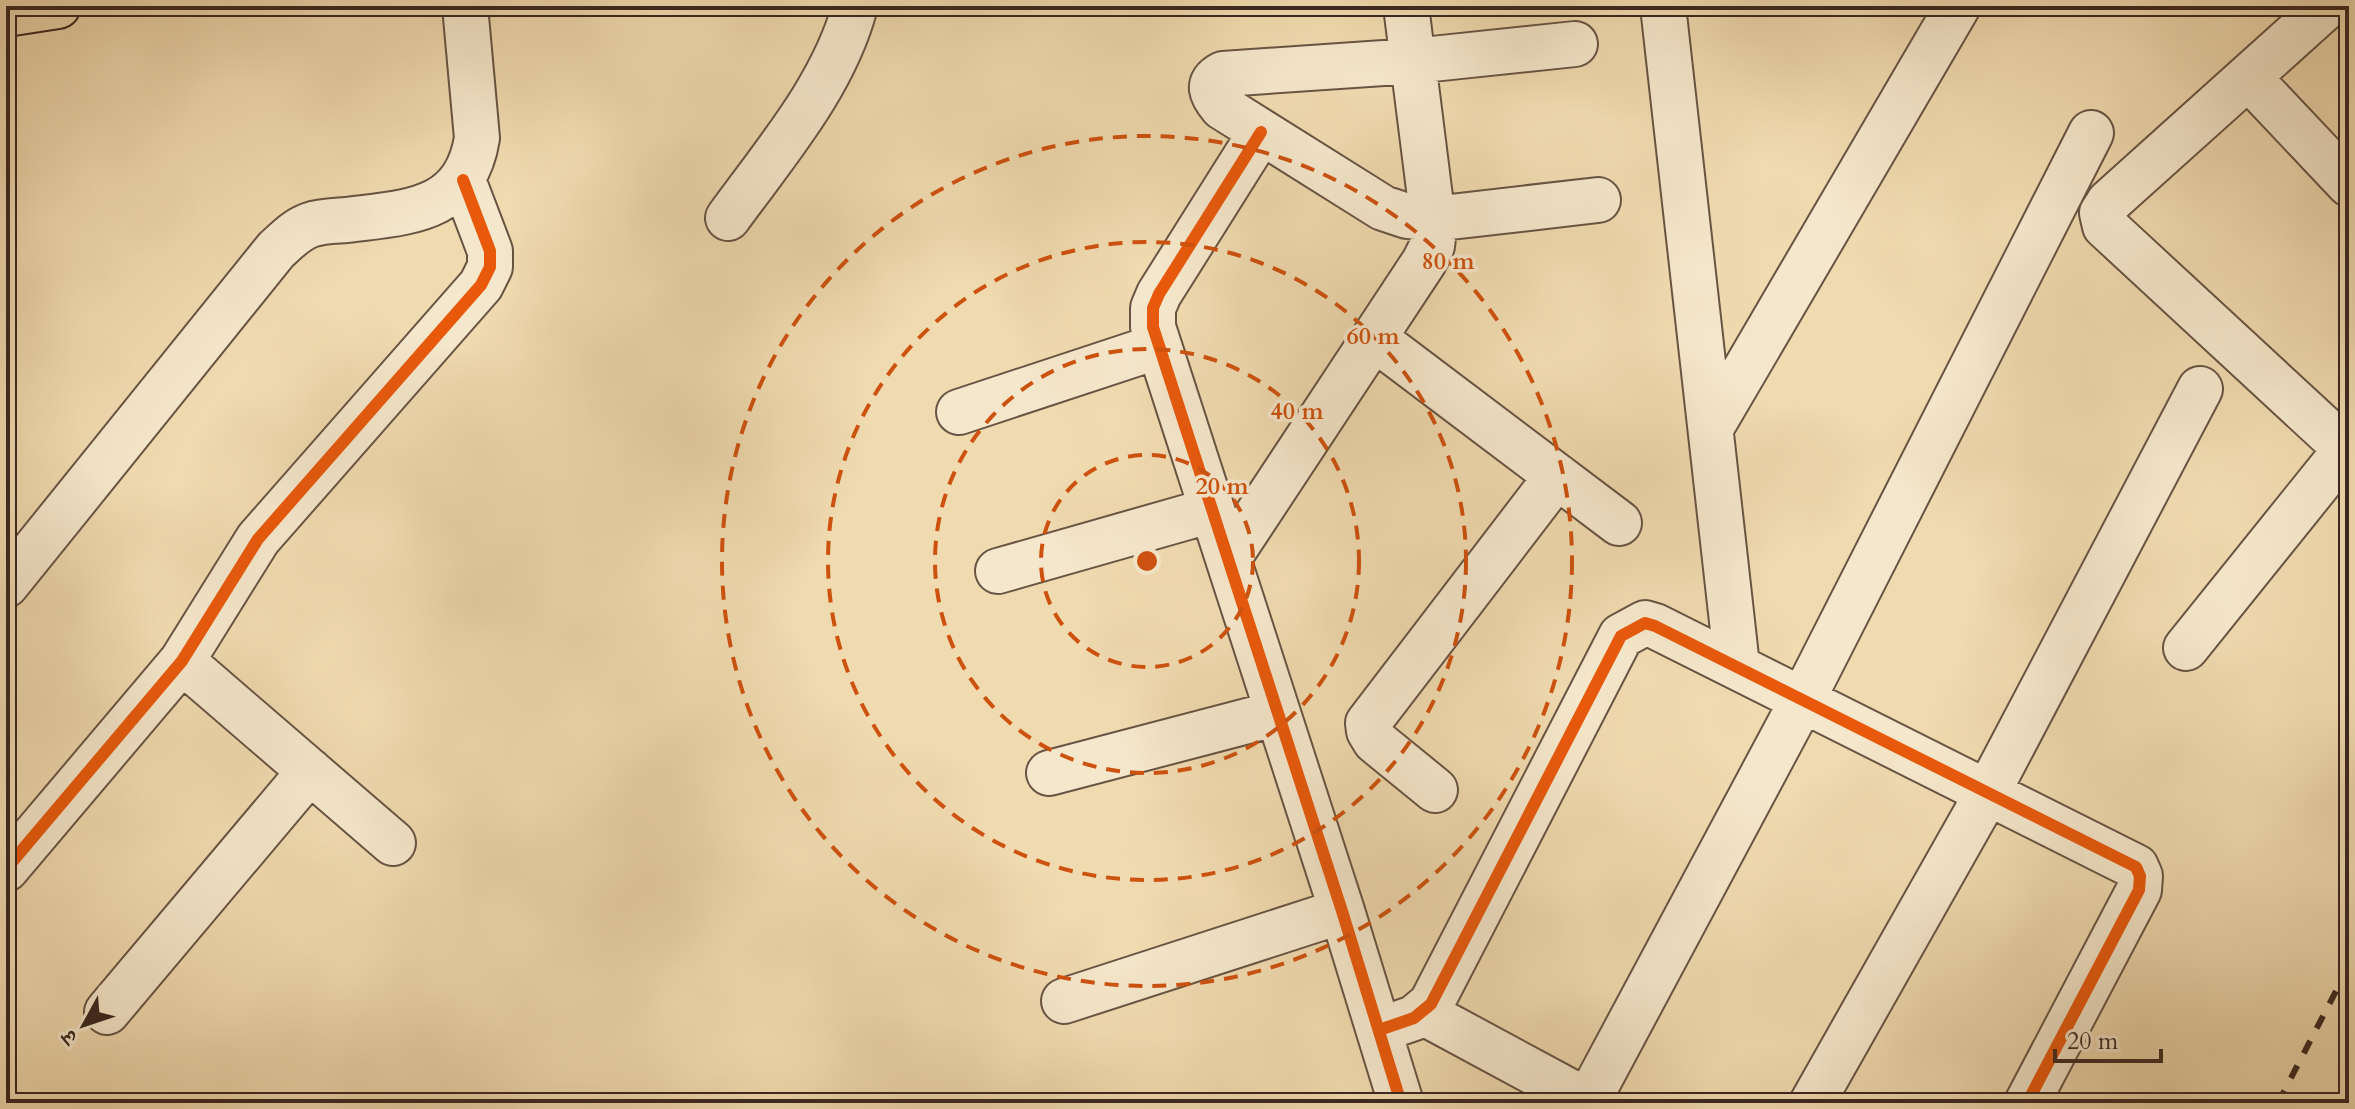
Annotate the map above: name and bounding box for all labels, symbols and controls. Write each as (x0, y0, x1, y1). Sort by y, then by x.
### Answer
text: 80 m (1421, 245, 1475, 278)
text: 60 m (1346, 320, 1400, 353)
text: 40 m (1270, 395, 1324, 428)
text: 20 m (1195, 470, 1249, 503)
centre of rings (1133, 547, 1161, 575)
north arrow (44, 985, 124, 1065)
scale bar (2055, 1013, 2161, 1063)
text: उ (53, 1022, 86, 1053)
text: 20 m (2067, 1025, 2119, 1058)

